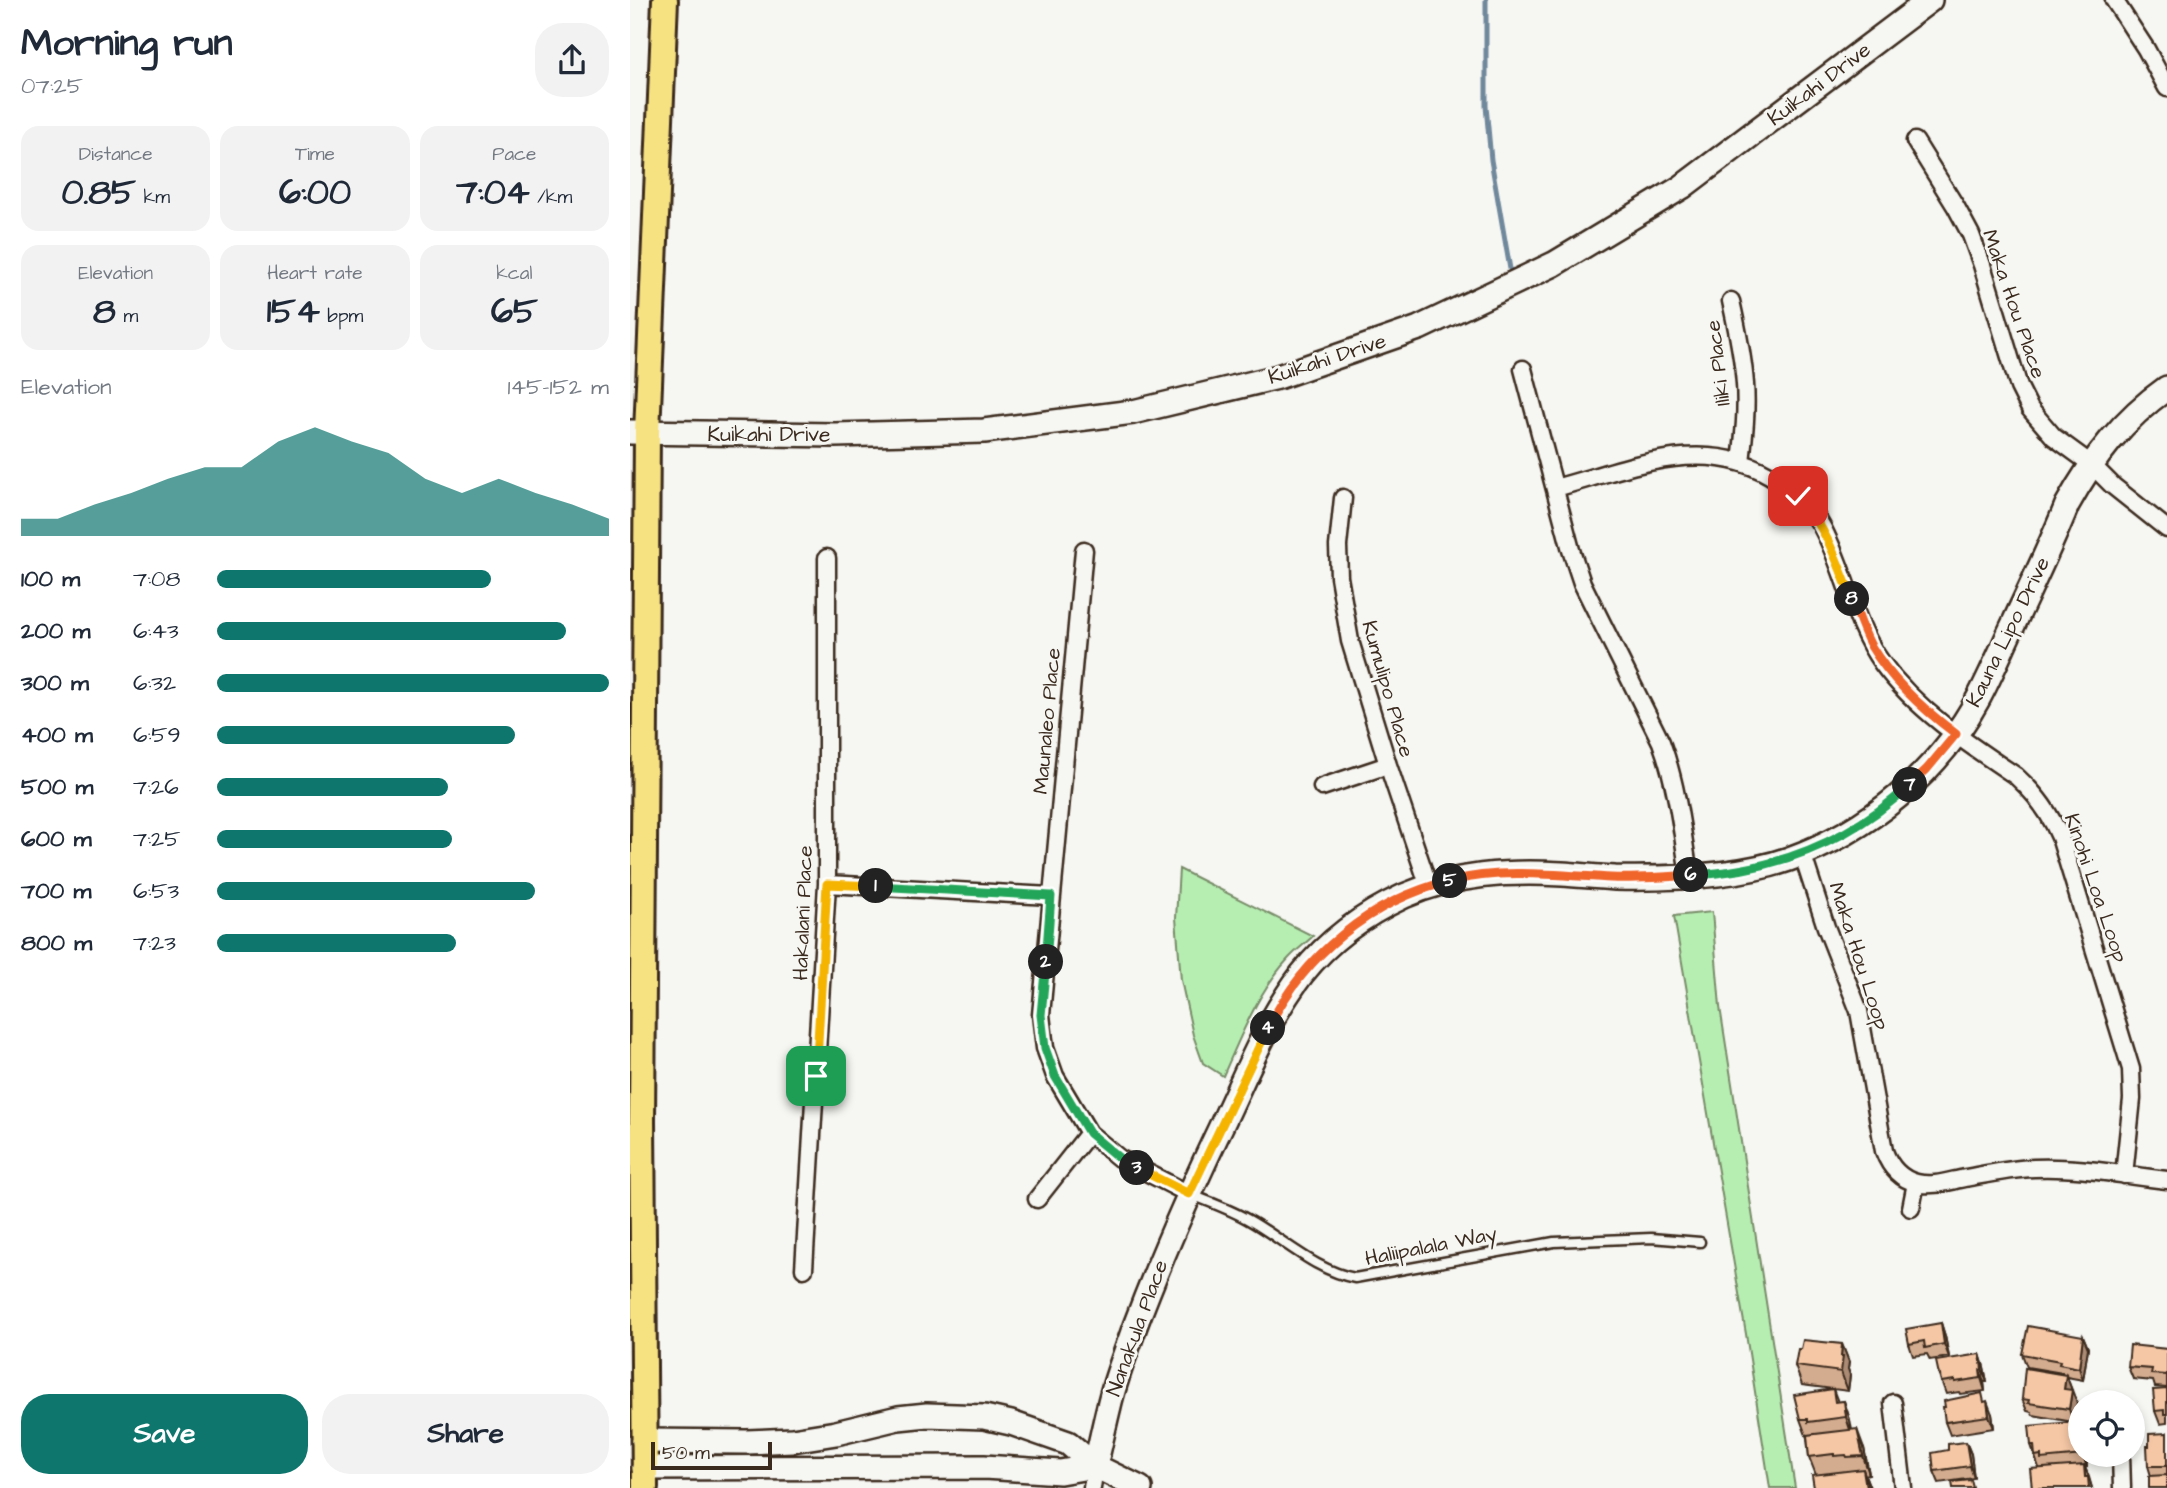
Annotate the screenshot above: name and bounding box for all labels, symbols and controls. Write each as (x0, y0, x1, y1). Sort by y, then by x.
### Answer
text: Morning run (21, 18, 233, 70)
button: share (535, 23, 609, 97)
street label: Kuikahi Drive (1761, 35, 1877, 133)
text: 07:25 (21, 70, 83, 102)
text: Distance (79, 141, 153, 168)
text: Time (295, 141, 335, 168)
text: Pace (492, 141, 536, 168)
text: 0.85 (61, 168, 136, 217)
text: 6:00 (279, 168, 351, 217)
text: 7:04 (456, 168, 530, 217)
text: km (136, 184, 170, 211)
text: /km (530, 184, 572, 211)
street label: Maka Hou Place (1975, 226, 2053, 382)
text: Elevation (78, 260, 153, 287)
text: Heart rate (267, 260, 363, 287)
text: kcal (496, 260, 533, 287)
text: 8 (93, 287, 116, 336)
text: 154 (267, 287, 320, 336)
text: 65 (491, 287, 538, 336)
text: m (116, 303, 138, 330)
text: bpm (320, 303, 363, 330)
street label: Iliki Place (1698, 318, 1738, 408)
street label: Kuikahi Drive (1264, 326, 1390, 392)
text: Elevation (21, 371, 112, 403)
text: 145–152 m (507, 371, 609, 403)
street label: Kuikahi Drive (708, 420, 830, 449)
pin (1768, 466, 1828, 526)
icon: check (1779, 477, 1817, 515)
street label: Kauna Lipo Drive (1959, 552, 2058, 712)
text: 100 m (21, 563, 80, 595)
text: 7:08 (133, 563, 180, 595)
pin: 8 (1834, 582, 1870, 616)
text: 8 (1845, 585, 1858, 612)
text: 200 m (21, 615, 90, 647)
text: 6:43 (133, 615, 179, 647)
street label: Kumulipo Place (1354, 617, 1421, 761)
street label: Maunaleo Place (1026, 647, 1068, 795)
text: 300 m (21, 667, 89, 699)
text: 6:32 (133, 667, 176, 699)
text: 400 m (21, 719, 93, 751)
text: 6:59 (133, 719, 181, 751)
pin: 7 (1892, 768, 1928, 802)
text: 500 m (21, 771, 93, 803)
text: 7:26 (133, 771, 179, 803)
text: 7 (1904, 771, 1915, 798)
street label: Kinohi Loa Loop (2056, 810, 2135, 967)
text: 600 m (21, 823, 92, 855)
text: 7:25 (133, 823, 180, 855)
street label: Hakalani Place (786, 845, 820, 981)
pin: 6 (1674, 858, 1708, 892)
text: 6 (1685, 861, 1696, 888)
pin: 5 (1432, 864, 1468, 898)
text: 5 (1443, 867, 1456, 894)
pin: 1 (859, 868, 894, 903)
text: 1 (874, 872, 877, 899)
text: 700 m (21, 875, 91, 907)
text: 6:53 (133, 875, 179, 907)
street label: Maka Hou Loop (1821, 879, 1897, 1034)
text: 800 m (21, 927, 92, 959)
text: 7:23 (133, 927, 176, 959)
pin: 2 (1028, 944, 1064, 979)
text: 2 (1040, 948, 1051, 975)
pin: 4 (1250, 1010, 1286, 1046)
text: 4 (1261, 1014, 1274, 1041)
pin (786, 1046, 846, 1106)
icon: arrive (797, 1057, 835, 1095)
pin: 3 (1120, 1150, 1154, 1186)
text: 3 (1132, 1154, 1141, 1181)
street label: Haliipalala Way (1363, 1219, 1500, 1275)
street label: Nanakula Place (1099, 1256, 1175, 1400)
map controls (2068, 1390, 2145, 1467)
button: locate (2068, 1390, 2145, 1467)
button: Save (21, 1394, 308, 1474)
button: Share (322, 1394, 609, 1474)
scale bar (651, 1439, 772, 1471)
text: 50 m (662, 1440, 710, 1467)

